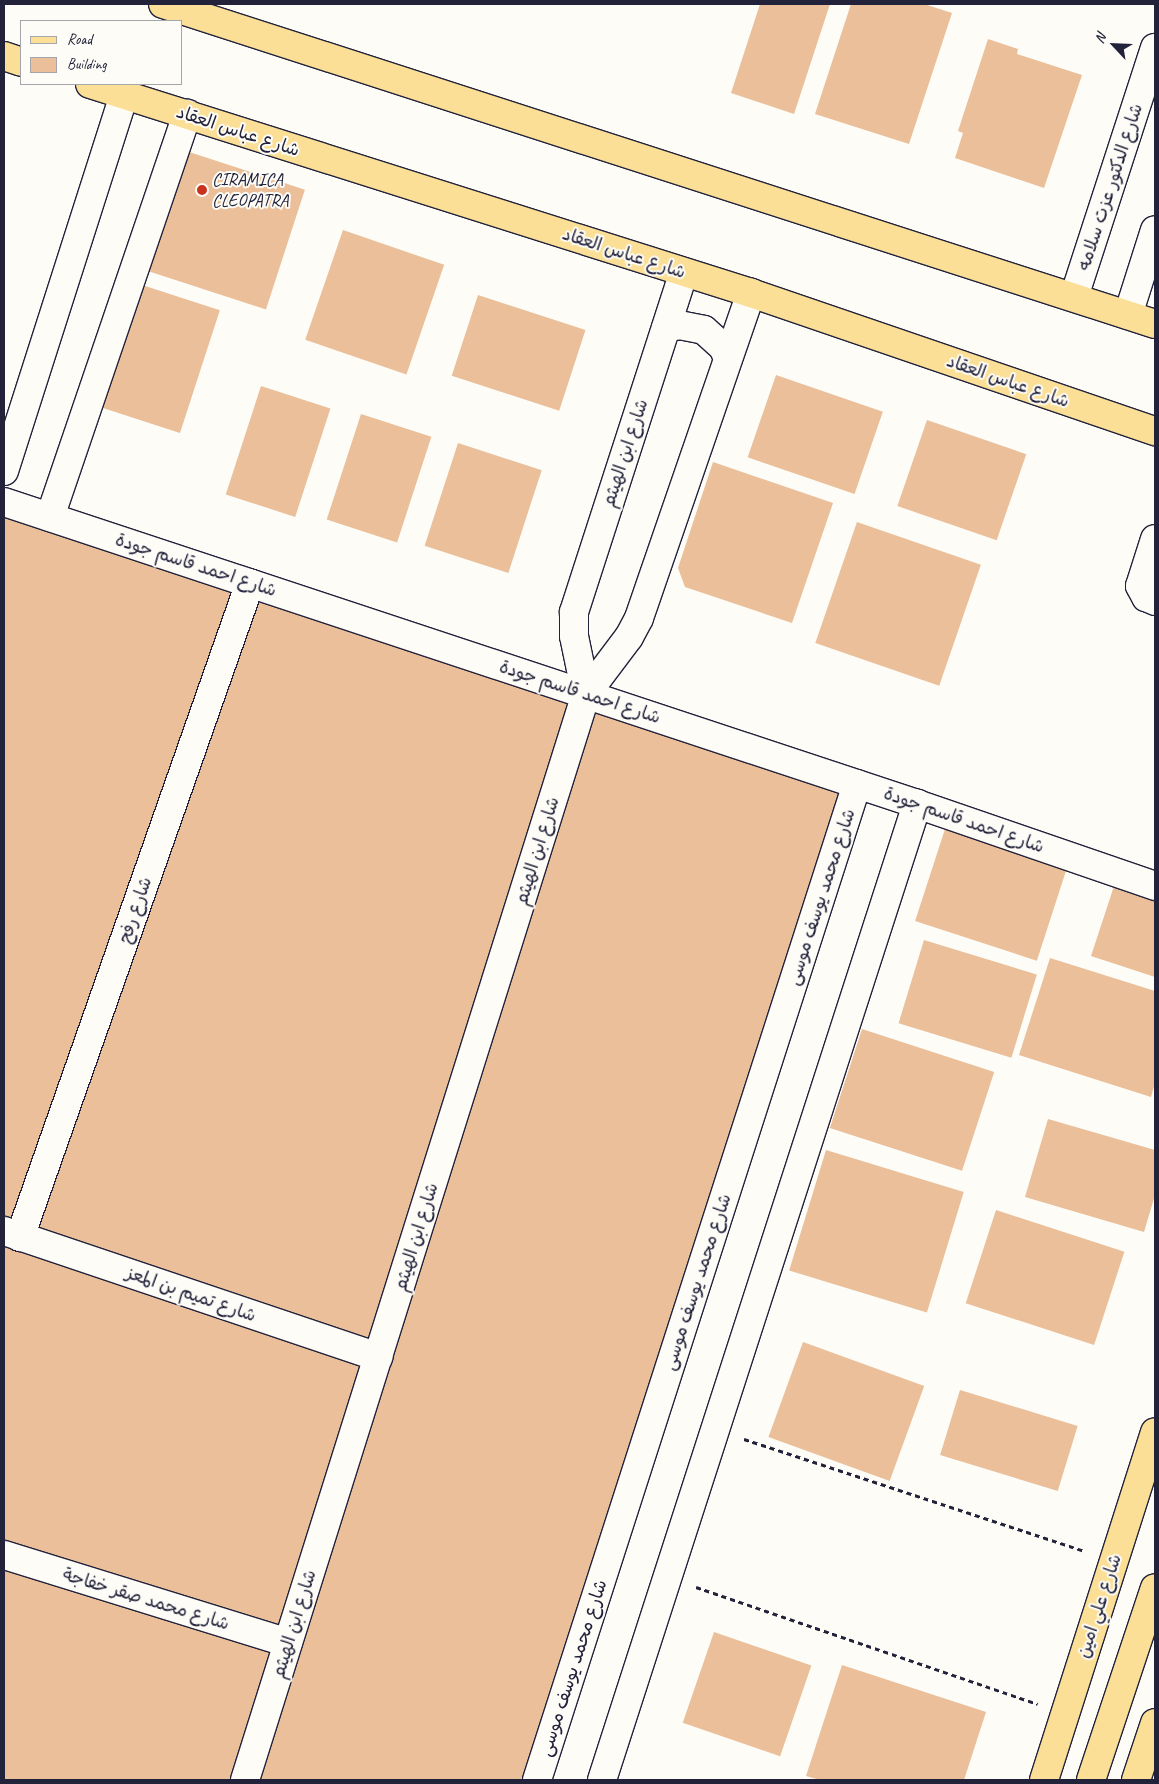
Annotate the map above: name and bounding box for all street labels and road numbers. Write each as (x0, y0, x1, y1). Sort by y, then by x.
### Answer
street label: شارع عباس العقاد (174, 101, 302, 161)
street label: شارع الدكتور عزت سلامه (1073, 101, 1147, 273)
street label: شارع عباس العقاد (560, 223, 688, 283)
street label: شارع عباس العقاد (944, 350, 1072, 412)
street label: شارع ابن الهيثم (597, 396, 653, 510)
street label: شارع احمد قاسم جودة (113, 529, 279, 601)
street label: شارع احمد قاسم جودة (497, 656, 663, 728)
street label: شارع احمد قاسم جودة (881, 782, 1047, 858)
street label: شارع ابن الهيثم (510, 794, 564, 908)
street label: شارع محمد يوسف موسى (782, 806, 860, 988)
street label: شارع رفح (114, 874, 156, 946)
street label: شارع ابن الهيثم (389, 1180, 443, 1294)
street label: شارع محمد يوسف موسى (658, 1191, 736, 1373)
street label: شارع تميم بن المعز (123, 1262, 259, 1326)
street label: شارع علي امين (1072, 1551, 1126, 1661)
street label: شارع محمد صقر خفاجة (60, 1563, 232, 1635)
street label: شارع ابن الهيثم (267, 1567, 321, 1681)
street label: شارع محمد يوسف موسى (534, 1577, 612, 1759)

